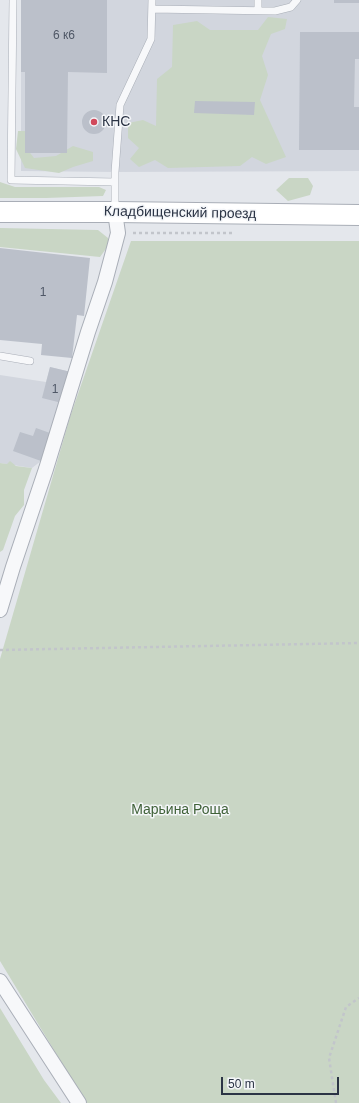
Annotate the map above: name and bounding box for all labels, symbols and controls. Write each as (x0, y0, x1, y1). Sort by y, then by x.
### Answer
house number: 6 к6 (53, 29, 75, 43)
place label: КНС (102, 114, 130, 130)
marker: КНС (89, 117, 99, 127)
street label: Кладбищенский проезд (104, 203, 256, 223)
house number: 1 (40, 286, 46, 300)
house number: 1 (52, 383, 58, 397)
park label: Марьина Роща (131, 802, 229, 818)
scale bar (223, 1069, 341, 1095)
text: 50 m (228, 1077, 255, 1091)

